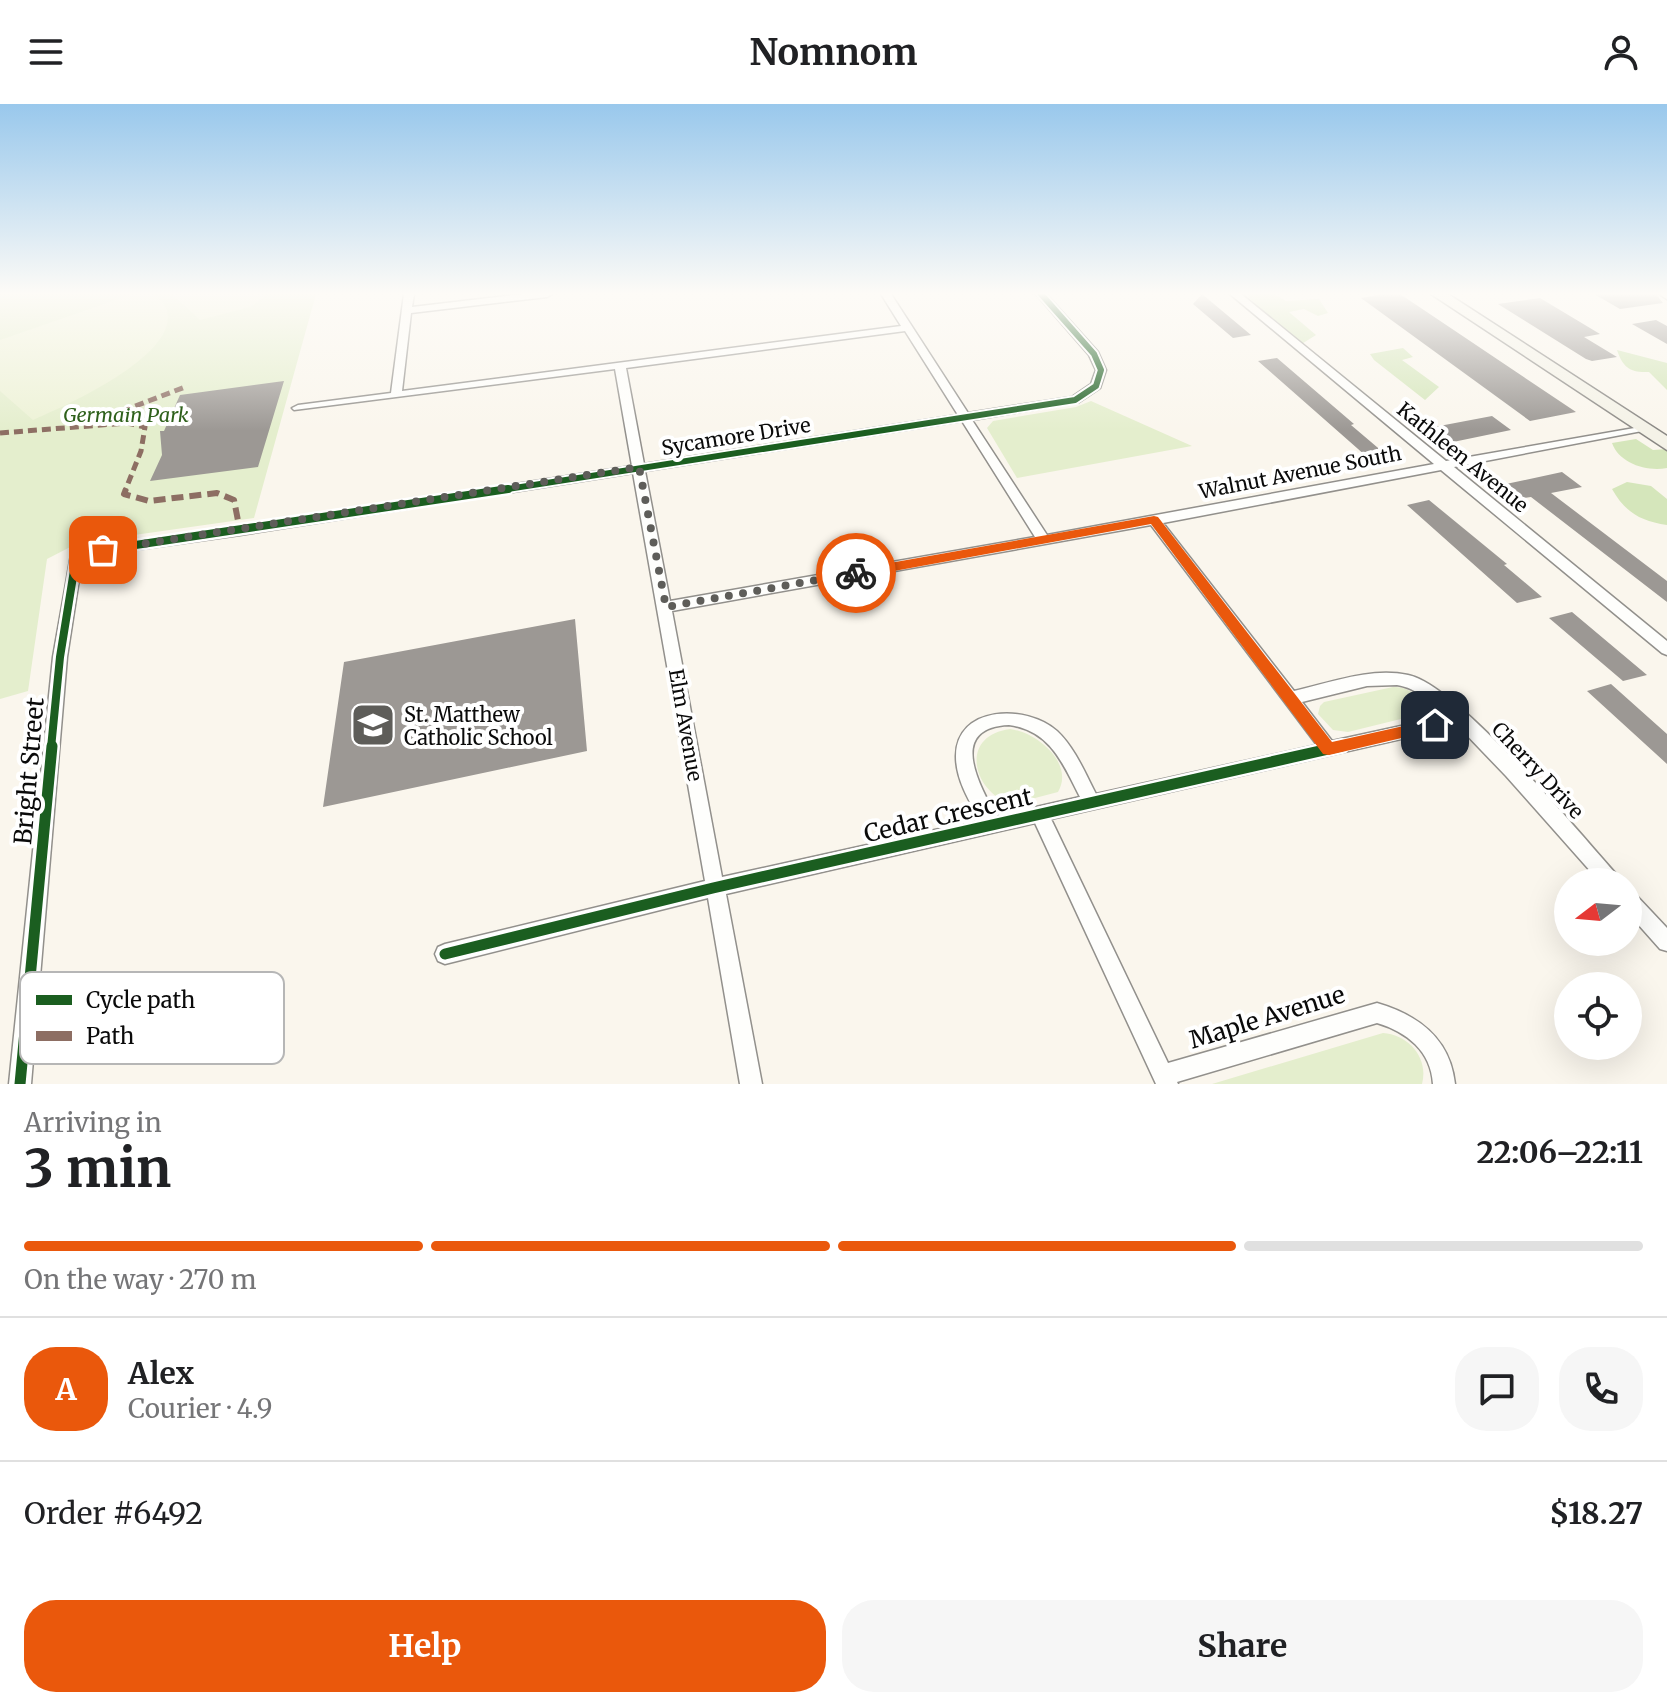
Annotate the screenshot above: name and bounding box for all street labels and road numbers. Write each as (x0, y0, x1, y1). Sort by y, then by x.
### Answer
street label: Kathleen Avenue (1392, 397, 1534, 517)
street label: Sycamore Drive (660, 412, 812, 460)
street label: Walnut Avenue South (1196, 440, 1403, 504)
street label: Elm Avenue (664, 667, 708, 783)
street label: Bright Street (7, 695, 51, 846)
street label: Cherry Drive (1487, 716, 1589, 824)
street label: Cedar Crescent (861, 780, 1036, 849)
street label: Maple Avenue (1186, 979, 1348, 1055)

